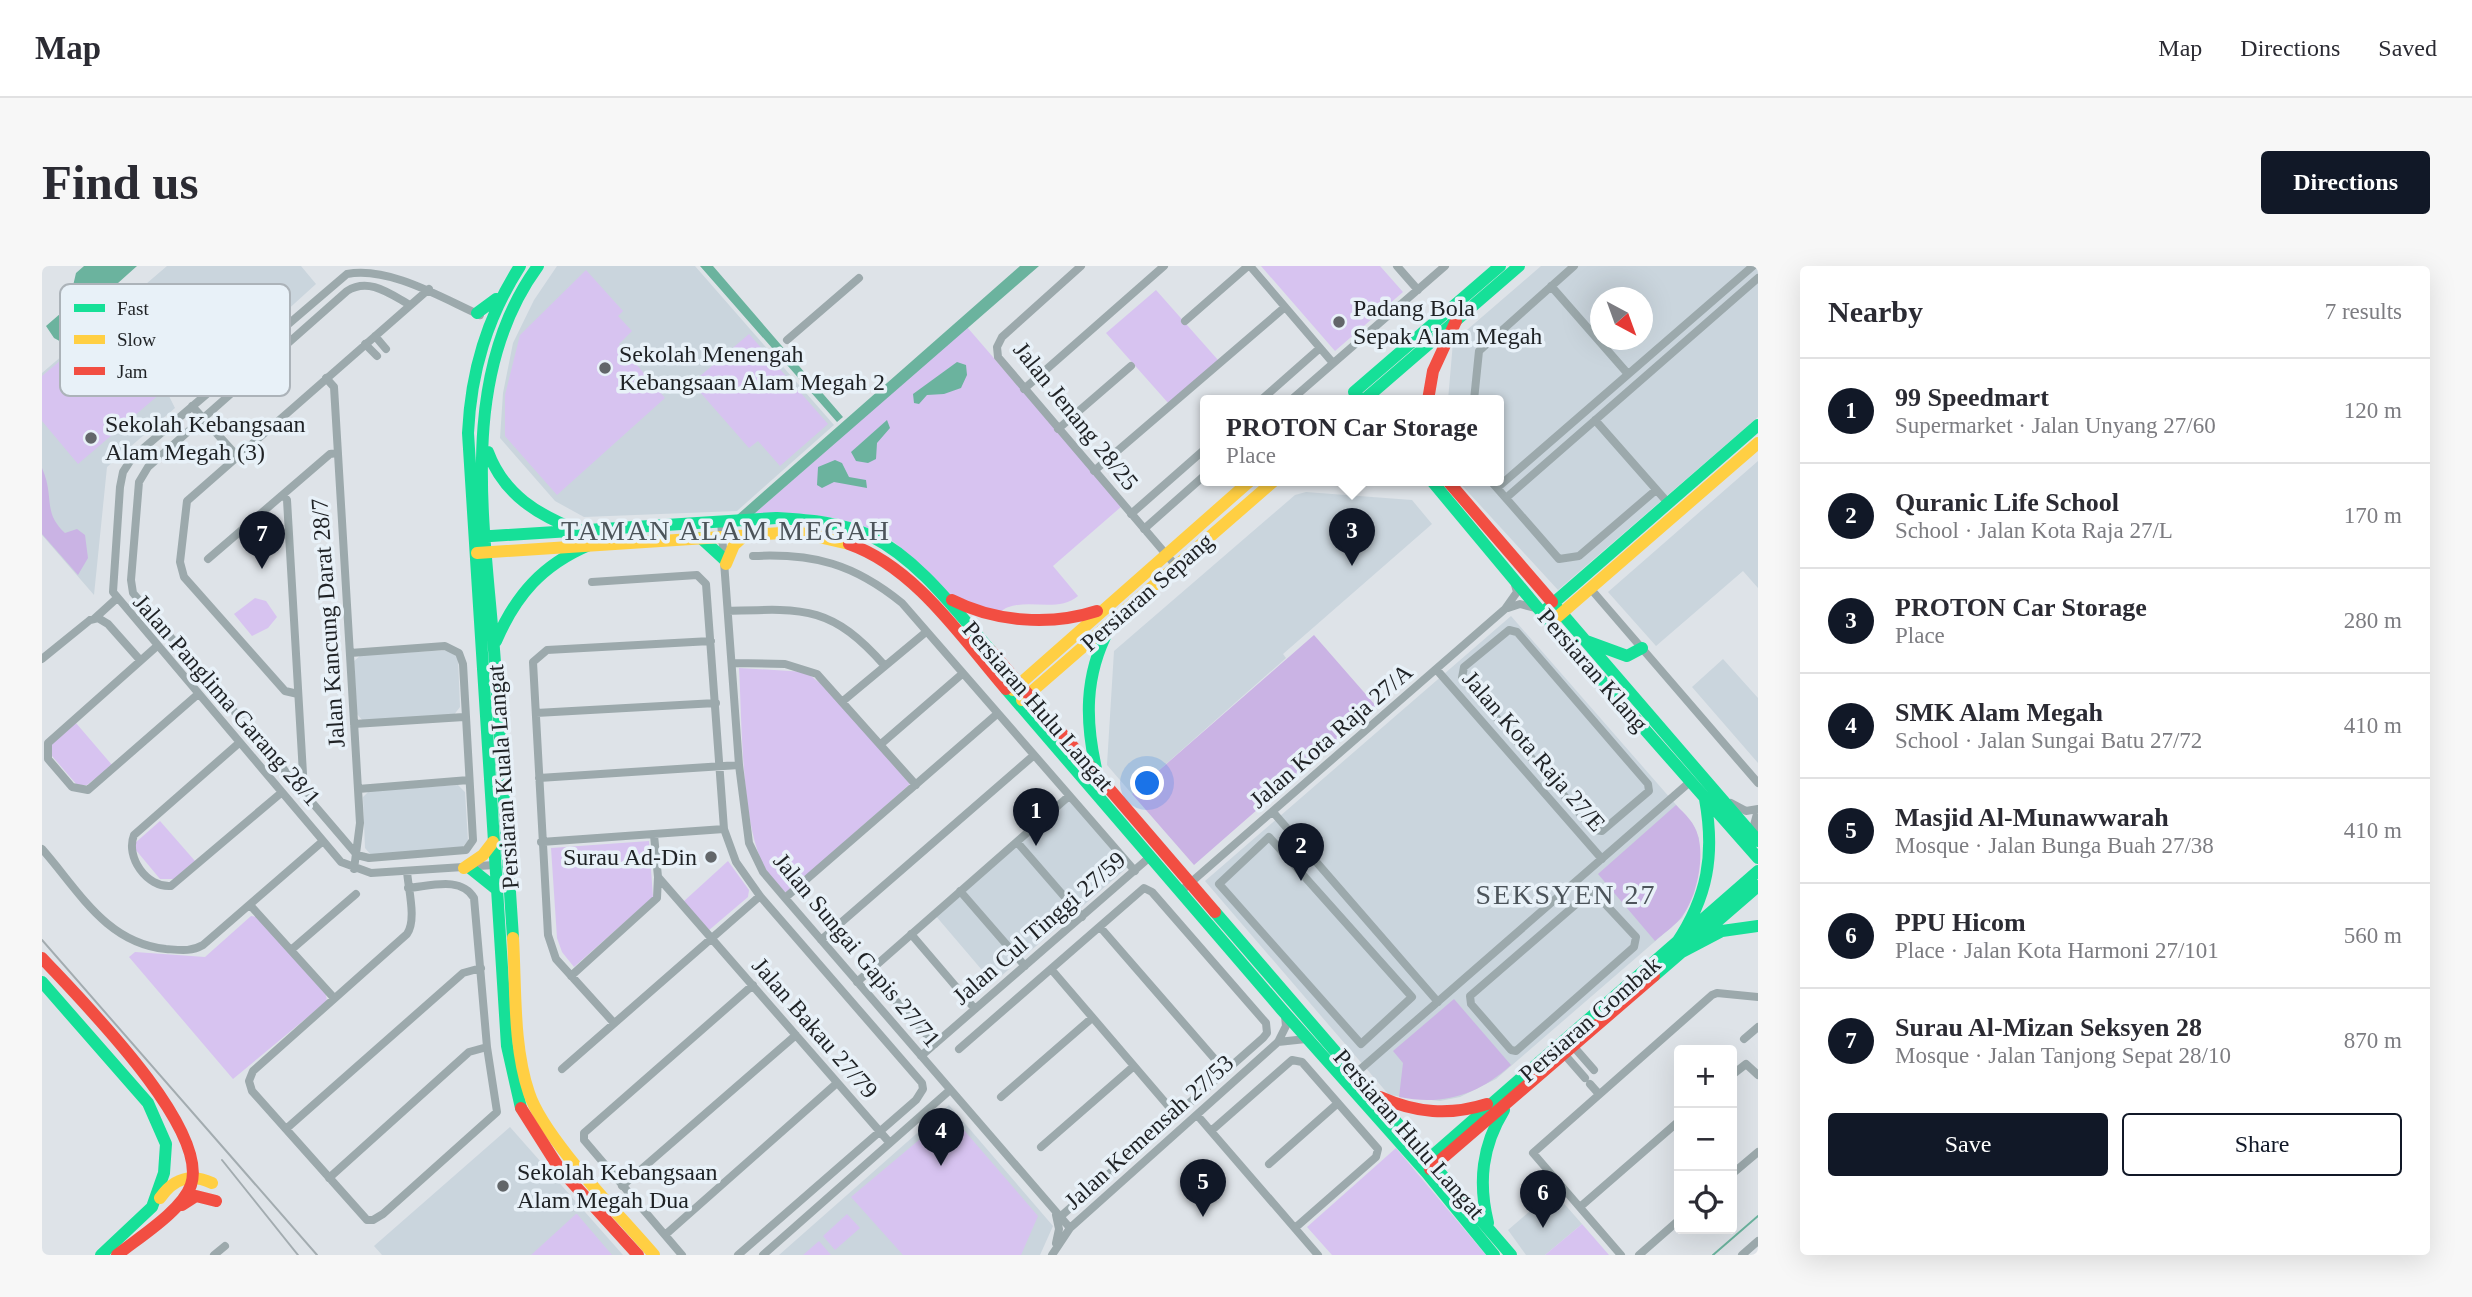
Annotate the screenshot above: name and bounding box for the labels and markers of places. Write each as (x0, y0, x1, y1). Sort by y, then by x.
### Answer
place label: Padang Bola Sepak Alam Megah (1353, 295, 1542, 349)
marker: Padang Bola Sepak Alam Megah (1331, 314, 1347, 330)
place label: Sekolah Menengah Kebangsaan Alam Megah 2 (619, 341, 885, 395)
marker: Sekolah Menengah Kebangsaan Alam Megah 2 (597, 360, 613, 376)
place label: Sekolah Kebangsaan Alam Megah (3) (105, 411, 306, 465)
marker: Sekolah Kebangsaan Alam Megah (3) (83, 430, 99, 446)
pin: 3 (1329, 508, 1375, 566)
pin: 7 (239, 511, 285, 569)
pin: 1 (1013, 788, 1059, 846)
pin: 2 (1278, 823, 1324, 881)
place label: Surau Ad-Din (563, 844, 697, 870)
marker: Surau Ad-Din (703, 849, 719, 865)
pin: 4 (918, 1108, 964, 1166)
place label: Sekolah Kebangsaan Alam Megah Dua (517, 1159, 718, 1213)
pin: 5 (1180, 1159, 1226, 1217)
pin: 6 (1520, 1170, 1566, 1228)
marker: Sekolah Kebangsaan Alam Megah Dua (495, 1178, 511, 1194)

